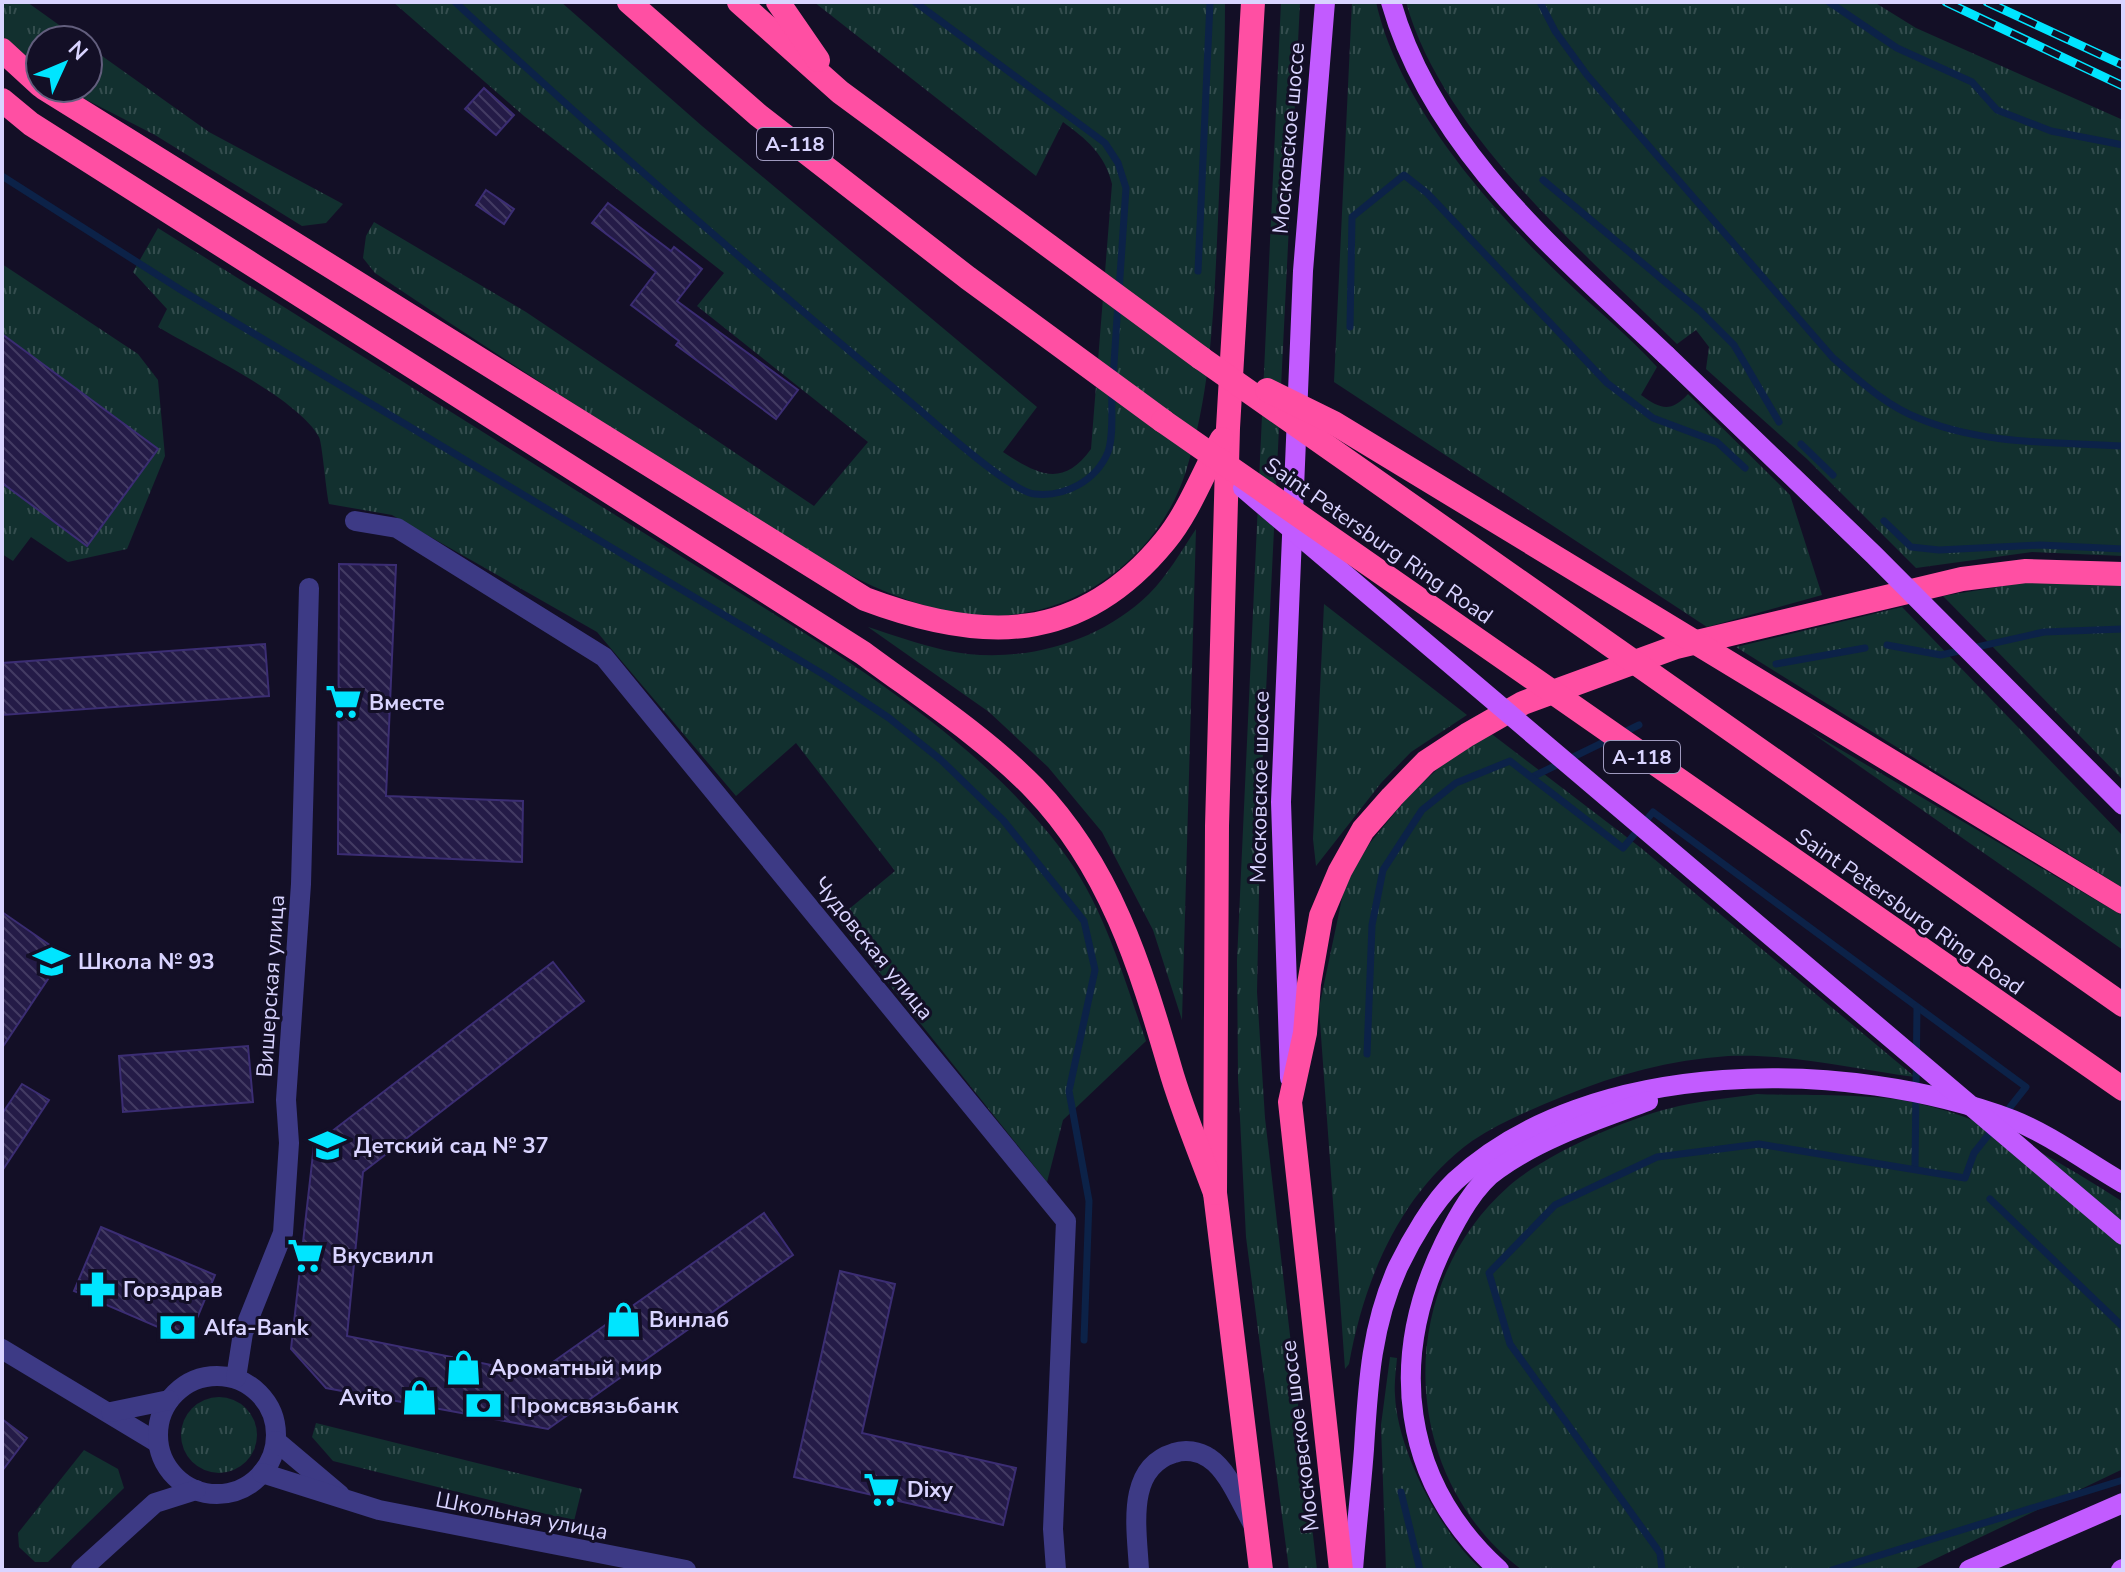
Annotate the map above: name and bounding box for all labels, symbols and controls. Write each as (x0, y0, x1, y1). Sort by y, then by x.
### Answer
north arrow (24, 24, 104, 104)
text: N (61, 34, 94, 67)
street label: Московское шоссе (1266, 41, 1312, 235)
road number: А-118 (757, 128, 833, 160)
street label: Saint Petersburg Ring Road (1258, 450, 1499, 631)
supermarket icon: Вместе (324, 683, 362, 721)
place label: Вместе (369, 688, 445, 718)
street label: Московское шоссе (1243, 691, 1277, 884)
road number: А-118 (1604, 741, 1680, 773)
street label: Saint Petersburg Ring Road (1789, 821, 2030, 1002)
street label: Чудовская улица (806, 871, 940, 1027)
street label: Вишерская улица (250, 894, 292, 1078)
school or university icon: Школа № 93 (33, 942, 71, 980)
place label: Школа № 93 (78, 947, 215, 977)
school or university icon: Детский сад № 37 (309, 1126, 347, 1164)
place label: Детский сад № 37 (354, 1131, 549, 1161)
supermarket icon: Вкусвилл (287, 1236, 325, 1274)
place label: Вкусвилл (332, 1241, 434, 1271)
pharmacy icon: Горздрав (78, 1270, 116, 1308)
place label: Горздрав (123, 1275, 223, 1305)
shop icon: Винлаб (604, 1300, 642, 1338)
place label: Винлаб (649, 1305, 729, 1335)
bank icon: Alfa-Bank (159, 1308, 197, 1346)
place label: Alfa-Bank (204, 1313, 310, 1343)
street label: Московское шоссе (1273, 1339, 1327, 1533)
shop icon: Ароматный мир (445, 1348, 483, 1386)
place label: Ароматный мир (490, 1353, 662, 1383)
shop icon: Avito (400, 1378, 438, 1416)
place label: Avito (339, 1383, 393, 1413)
bank icon: Промсвязьбанк (465, 1386, 503, 1424)
place label: Промсвязьбанк (510, 1391, 679, 1421)
supermarket icon: Dixy (862, 1470, 900, 1508)
place label: Dixy (907, 1475, 953, 1505)
street label: Школьная улица (433, 1485, 611, 1547)

